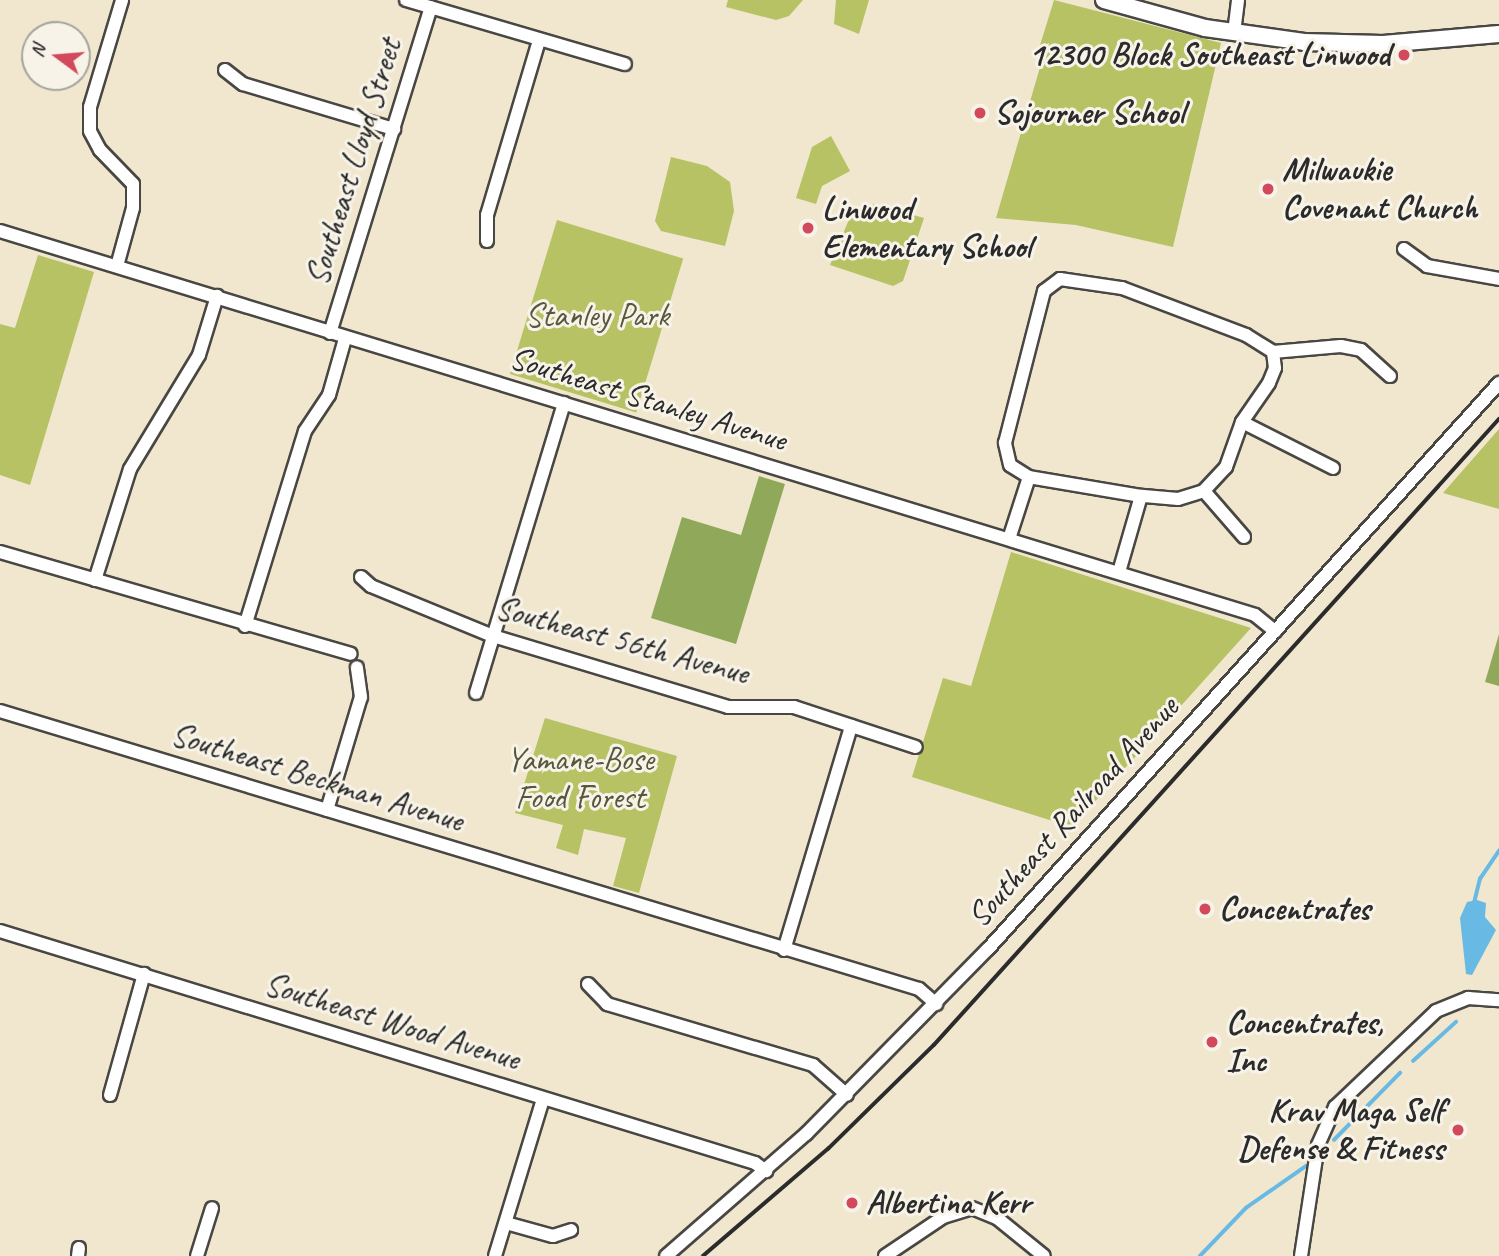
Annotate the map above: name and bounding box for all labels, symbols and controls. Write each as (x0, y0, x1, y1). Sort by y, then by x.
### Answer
north arrow (21, 21, 91, 91)
street label: Southeast Lloyd Street (298, 34, 410, 290)
place label: 12300 Block Southeast Linwood (1027, 35, 1390, 75)
text: N (25, 42, 51, 60)
marker: 12300 Block Southeast Linwood (1396, 47, 1412, 63)
place label: Sojourner School (994, 93, 1184, 133)
marker: Sojourner School (972, 105, 988, 121)
place label: Milwaukie Covenant Church (1282, 150, 1478, 228)
marker: Milwaukie Covenant Church (1260, 181, 1276, 197)
place label: Linwood Elementary School (822, 189, 1031, 267)
marker: Linwood Elementary School (800, 220, 816, 236)
park label: Stanley Park (525, 296, 669, 336)
street label: Southeast Stanley Avenue (504, 338, 792, 460)
street label: Southeast 56th Avenue (491, 588, 753, 694)
street label: Southeast Railroad Avenue (958, 688, 1188, 936)
street label: Southeast Beckman Avenue (166, 715, 468, 841)
park label: Yamane-Bose Food Forest (506, 740, 654, 818)
place label: Concentrates (1219, 889, 1370, 929)
marker: Concentrates (1197, 901, 1213, 917)
street label: Southeast Wood Avenue (260, 964, 524, 1080)
place label: Concentrates, Inc (1226, 1003, 1384, 1081)
marker: Concentrates, Inc (1204, 1034, 1220, 1050)
place label: Krav Maga Self Defense & Fitness (1238, 1091, 1444, 1169)
marker: Krav Maga Self Defense & Fitness (1450, 1122, 1466, 1138)
place label: Albertina Kerr (866, 1183, 1031, 1223)
marker: Albertina Kerr (844, 1195, 860, 1211)

